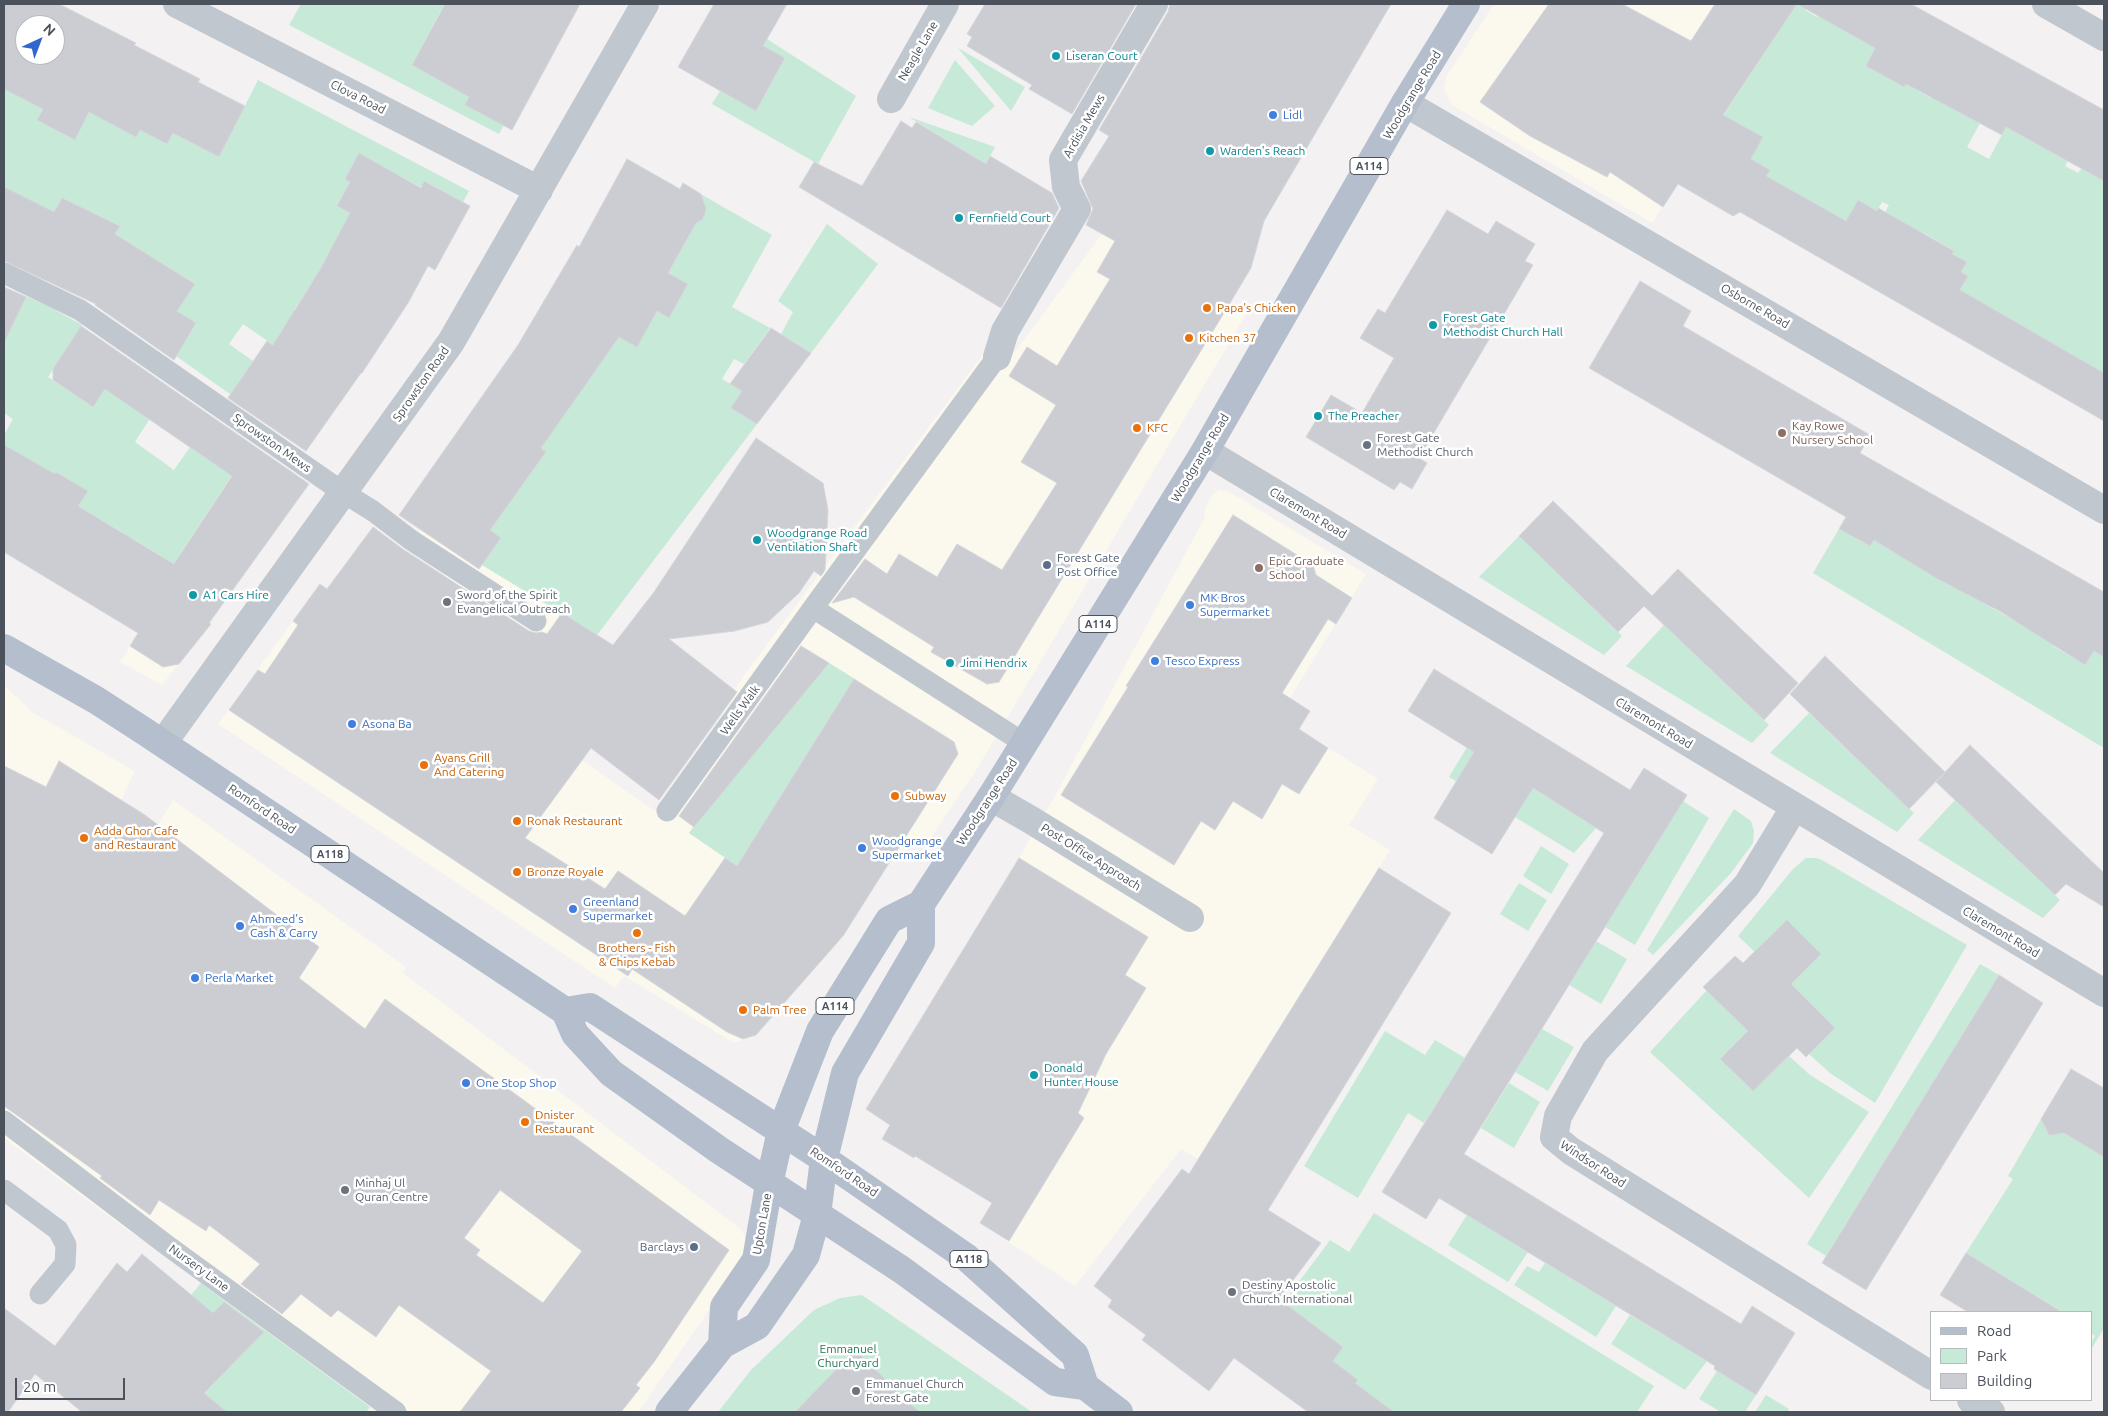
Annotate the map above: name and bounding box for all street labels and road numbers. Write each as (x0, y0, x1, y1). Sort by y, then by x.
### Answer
street label: Neagle Lane (895, 19, 941, 83)
street label: Woodgrange Road (1380, 48, 1444, 142)
street label: Clova Road (328, 77, 388, 117)
street label: Ardisia Mews (1060, 92, 1108, 160)
road number: A114 (1350, 158, 1388, 175)
street label: Osborne Road (1718, 281, 1792, 331)
street label: Sprowston Road (390, 344, 452, 424)
street label: Sprowston Mews (230, 411, 314, 475)
street label: Woodgrange Road (1168, 411, 1232, 505)
street label: Claremont Road (1267, 484, 1349, 542)
road number: A114 (1079, 616, 1117, 632)
street label: Wells Walk (717, 682, 763, 738)
street label: Claremont Road (1613, 694, 1695, 752)
street label: Woodgrange Road (954, 756, 1020, 848)
street label: Romford Road (225, 781, 299, 837)
street label: Post Office Approach (1038, 820, 1144, 894)
road number: A118 (311, 846, 349, 862)
street label: Claremont Road (1960, 903, 2042, 961)
road number: A114 (816, 998, 854, 1014)
street label: Windsor Road (1557, 1137, 1629, 1191)
street label: Romford Road (807, 1144, 881, 1200)
street label: Upton Lane (750, 1192, 774, 1256)
street label: Nursery Lane (166, 1241, 232, 1295)
road number: A118 (950, 1250, 988, 1268)

